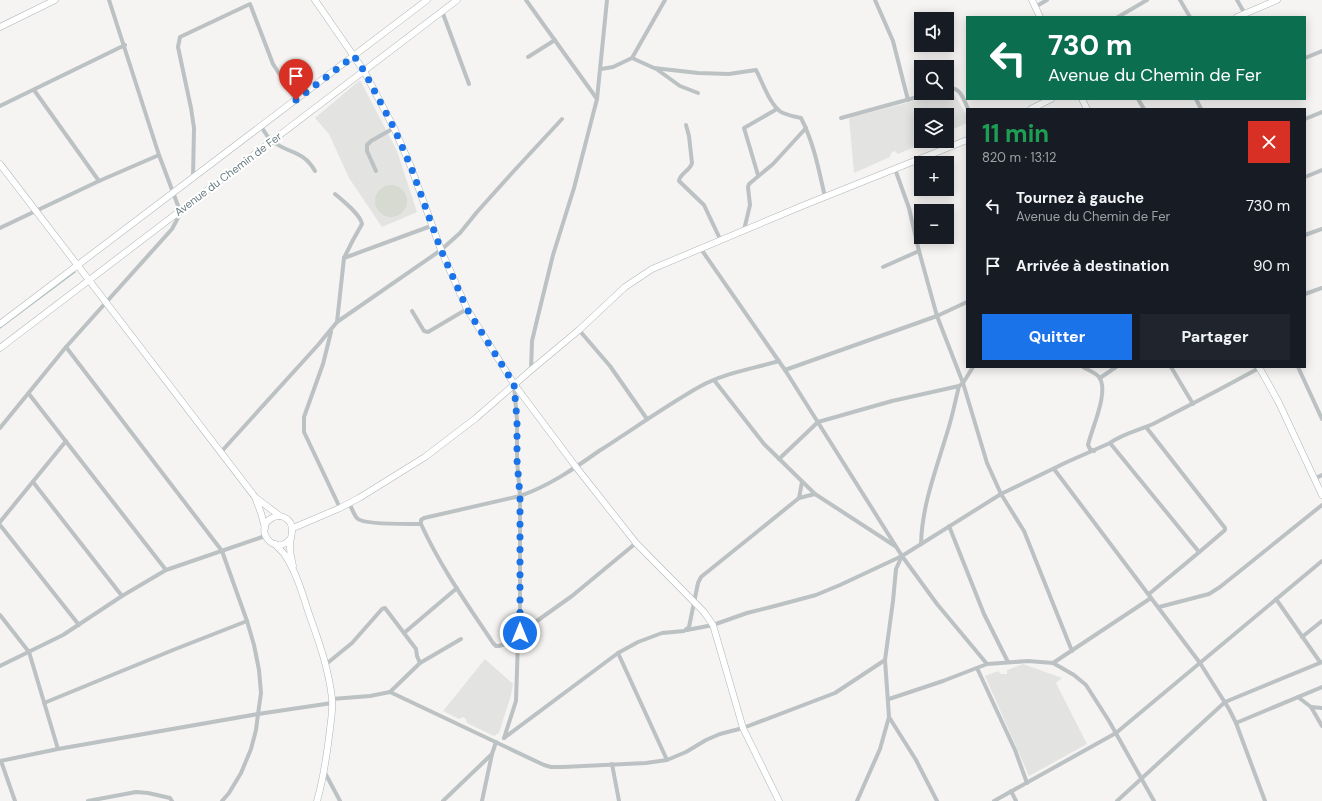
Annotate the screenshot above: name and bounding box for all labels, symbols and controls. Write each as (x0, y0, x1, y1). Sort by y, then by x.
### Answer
map controls (914, 12, 954, 244)
button: sound (914, 12, 954, 52)
text: 730 m (1048, 27, 1132, 64)
icon: left (982, 32, 1034, 84)
pin (279, 59, 313, 100)
button: search (914, 60, 954, 100)
text: Avenue du Chemin de Fer (1048, 63, 1262, 87)
icon: arrive (285, 65, 307, 87)
button: layers (914, 108, 954, 148)
text: 11 min (982, 118, 1049, 149)
button: close (1248, 121, 1290, 163)
street label: Avenue du Chemin de Fer (172, 129, 284, 219)
text: 820 m · 13:12 (982, 149, 1056, 166)
button: + (914, 156, 954, 196)
text: Tournez à gauche (1016, 188, 1144, 208)
icon: left (982, 195, 1004, 217)
text: 730 m (1246, 196, 1290, 216)
button: − (914, 204, 954, 244)
text: Avenue du Chemin de Fer (1016, 208, 1170, 225)
icon: arrive (982, 255, 1004, 277)
text: Arrivée à destination (1016, 256, 1169, 276)
text: 90 m (1253, 256, 1290, 276)
button: Quitter (982, 314, 1132, 360)
button: Partager (1140, 314, 1290, 360)
position arrow (499, 612, 541, 654)

